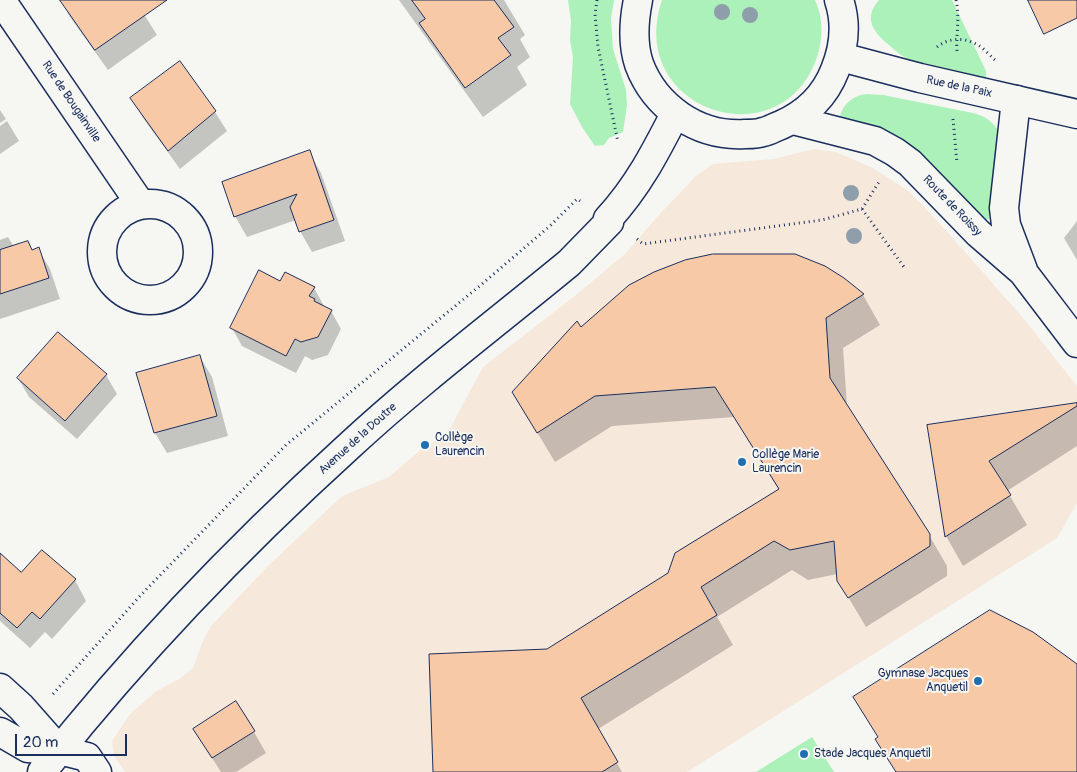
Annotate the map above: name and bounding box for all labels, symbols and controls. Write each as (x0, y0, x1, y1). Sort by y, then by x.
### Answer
street label: Rue de Bougainville (39, 59, 103, 145)
street label: Rue de la Paix (925, 73, 993, 101)
street label: Route de Roissy (919, 173, 985, 239)
street label: Avenue de la Doutre (316, 400, 400, 478)
place label: Collège Laurencin (435, 431, 485, 459)
marker: Collège Laurencin (419, 439, 431, 451)
place label: Collège Marie Laurencin (752, 448, 819, 476)
marker: Collège Marie Laurencin (736, 456, 748, 468)
place label: Gymnase Jacques Anquetil (878, 667, 968, 695)
marker: Gymnase Jacques Anquetil (972, 675, 984, 687)
scale bar (18, 724, 130, 756)
text: 20 m (23, 733, 58, 752)
place label: Stade Jacques Anquetil (814, 747, 931, 761)
marker: Stade Jacques Anquetil (798, 748, 810, 760)

